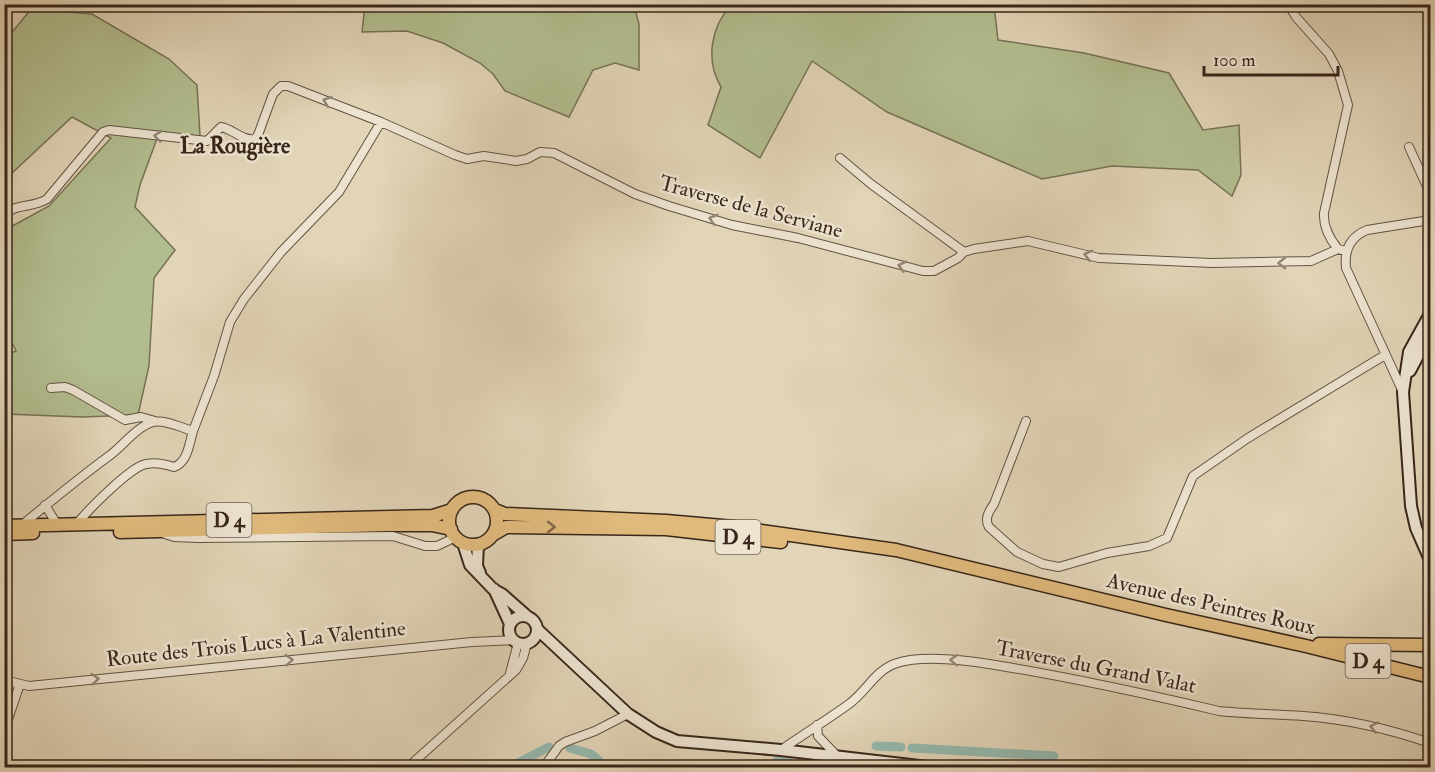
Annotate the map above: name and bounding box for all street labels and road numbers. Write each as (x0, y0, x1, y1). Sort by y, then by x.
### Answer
street label: Traverse de la Serviane (656, 170, 846, 245)
road number: D 4 (206, 503, 252, 537)
road number: D 4 (716, 520, 760, 554)
street label: Avenue des Peintres Roux (1103, 567, 1318, 641)
street label: Route des Trois Lucs à La Valentine (105, 615, 407, 673)
street label: Traverse du Grand Valat (994, 634, 1198, 700)
road number: D 4 (1346, 644, 1390, 678)

